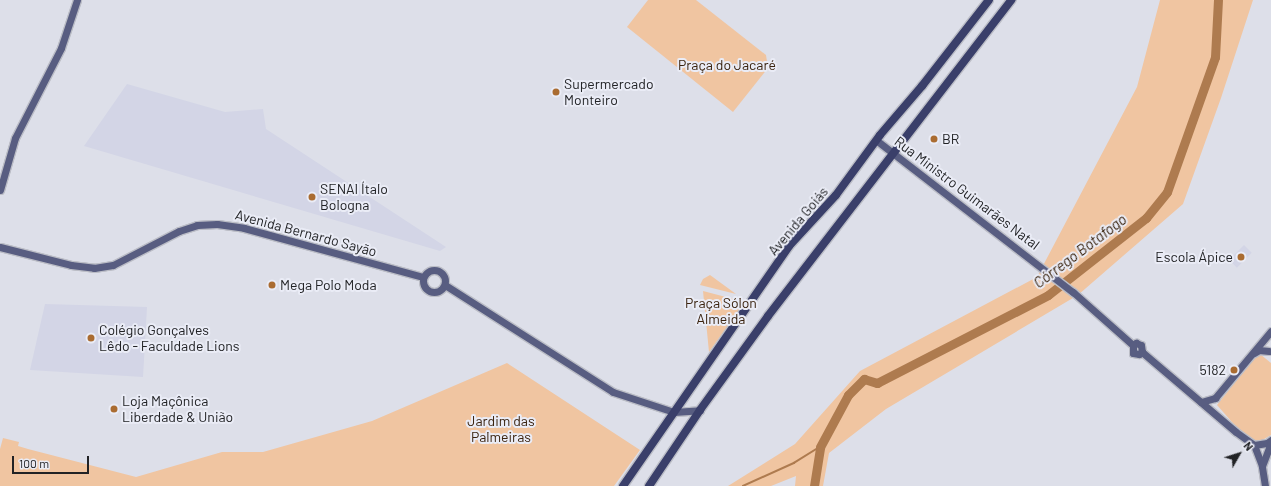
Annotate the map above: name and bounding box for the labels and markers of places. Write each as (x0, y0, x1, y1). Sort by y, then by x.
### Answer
place label: Supermercado Monteiro (564, 76, 654, 108)
marker: Supermercado Monteiro (551, 87, 561, 97)
place label: BR (942, 131, 959, 147)
marker: BR (929, 134, 939, 144)
place label: SENAI Ítalo Bologna (320, 181, 388, 214)
marker: SENAI Ítalo Bologna (307, 192, 317, 202)
place label: Escola Ápice (1155, 249, 1233, 265)
marker: Escola Ápice (1236, 252, 1246, 262)
place label: Mega Polo Moda (280, 277, 377, 293)
marker: Mega Polo Moda (267, 280, 277, 290)
place label: Colégio Gonçalves Lêdo - Faculdade Lions (99, 322, 240, 354)
marker: Colégio Gonçalves Lêdo - Faculdade Lions (86, 333, 96, 343)
place label: 5182 (1199, 362, 1226, 378)
marker: 5182 (1229, 365, 1239, 375)
place label: Loja Maçônica Liberdade & União (122, 393, 233, 426)
marker: Loja Maçônica Liberdade & União (109, 404, 119, 414)

